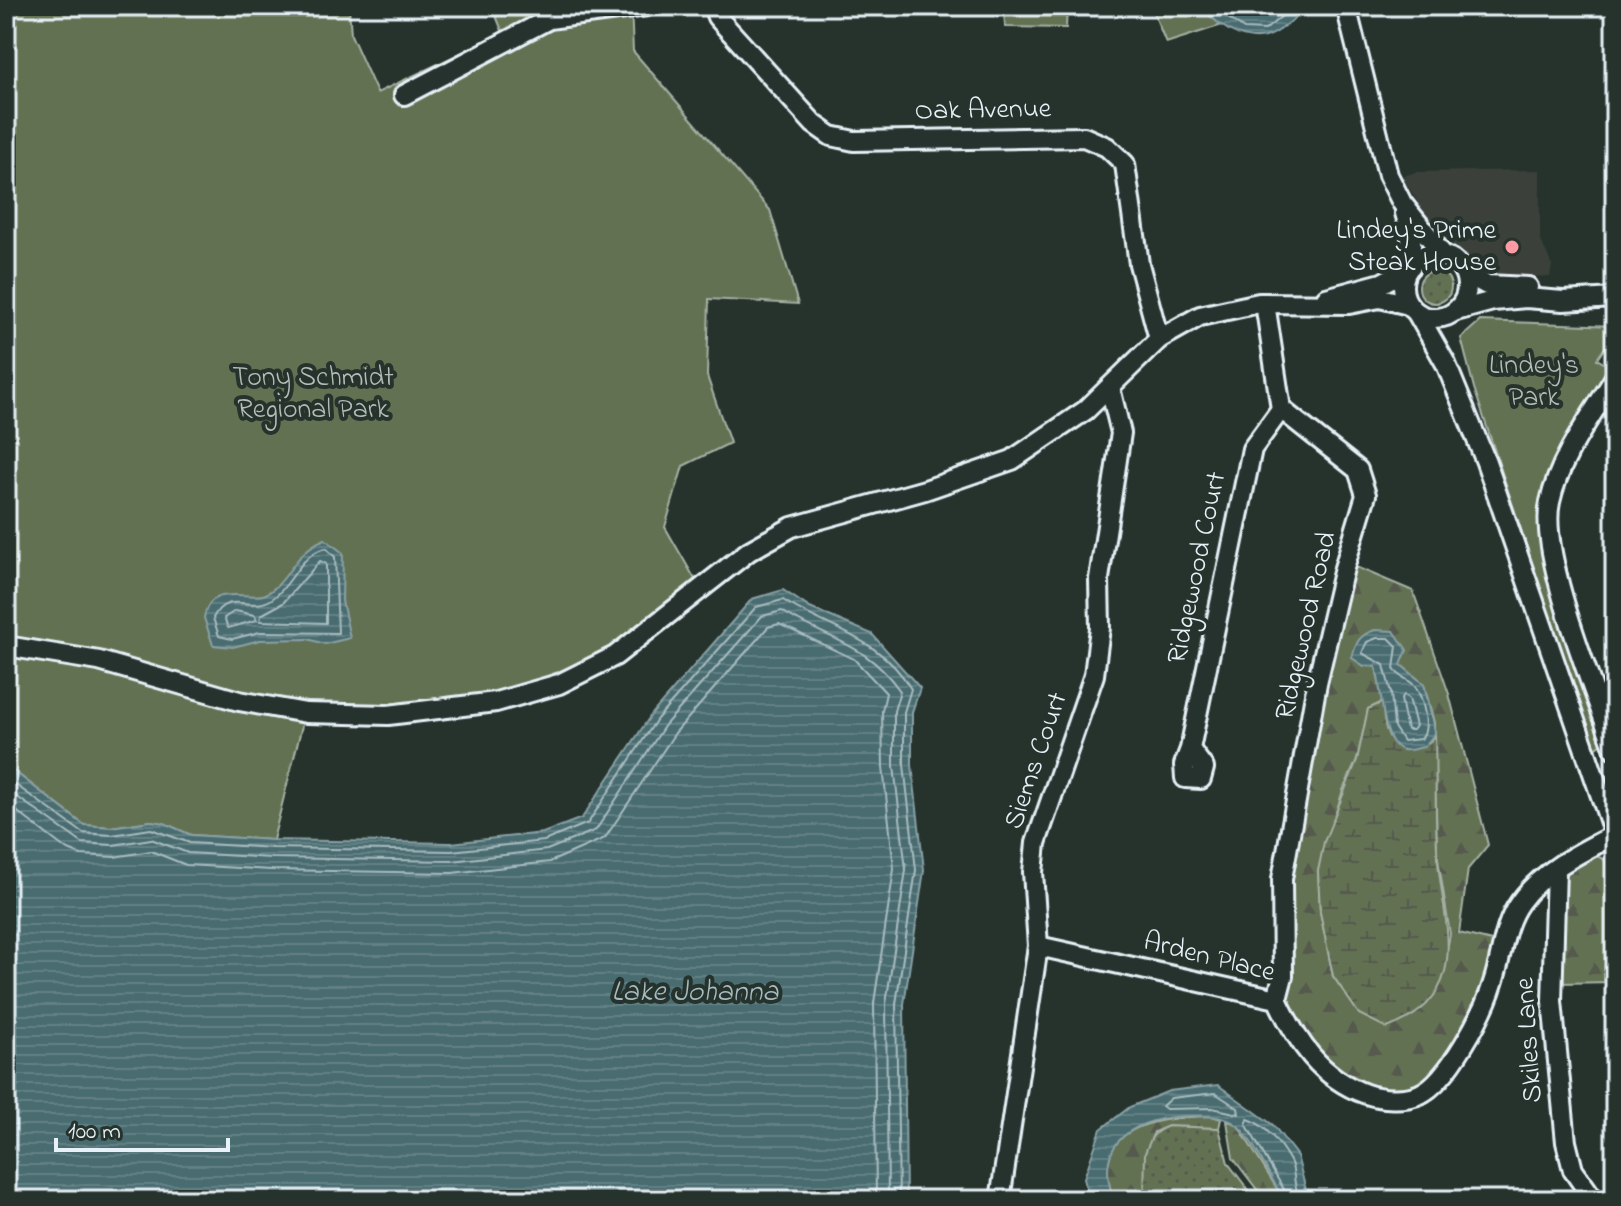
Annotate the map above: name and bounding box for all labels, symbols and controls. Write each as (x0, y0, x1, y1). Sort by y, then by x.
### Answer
street label: Oak Avenue (914, 89, 1052, 133)
place label: Lindey's Prime Steak House (1336, 211, 1496, 284)
marker: Lindey's Prime Steak House (1503, 238, 1521, 256)
park label: Lindey's Park (1489, 346, 1579, 419)
park label: Tony Schmidt Regional Park (232, 358, 394, 431)
street label: Ridgewood Court (1158, 468, 1238, 668)
street label: Ridgewood Road (1265, 527, 1349, 724)
street label: Siems Court (994, 687, 1080, 835)
street label: Arden Place (1139, 922, 1280, 994)
water label: Lake Johanna (612, 971, 779, 1015)
street label: Skiles Lane (1505, 975, 1555, 1104)
scale bar (56, 1102, 228, 1152)
text: 100 m (68, 1115, 121, 1150)

